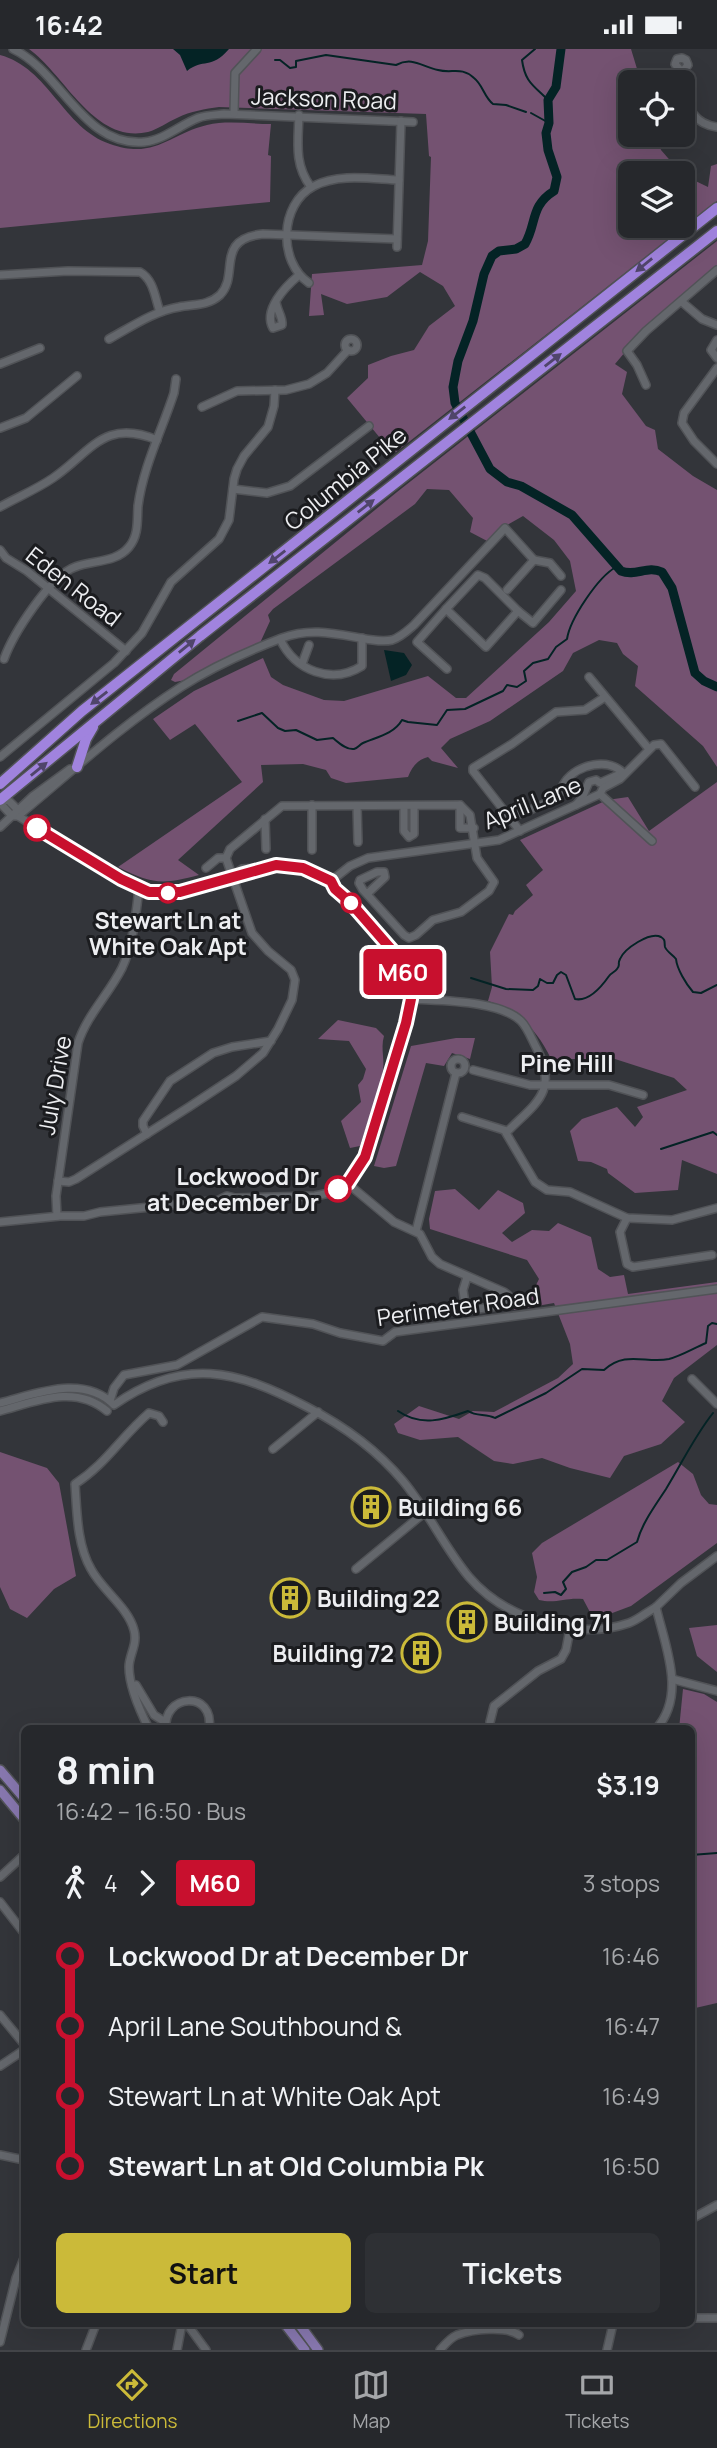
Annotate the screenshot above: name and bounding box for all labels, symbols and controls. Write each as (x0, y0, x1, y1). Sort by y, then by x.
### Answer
text: 16:42 (35, 7, 103, 43)
map controls (618, 70, 695, 238)
button: locate (618, 70, 695, 147)
street label: Jackson Road (251, 79, 397, 117)
button: layers (618, 161, 695, 238)
one-way arrow (636, 257, 653, 272)
one-way arrow (543, 352, 561, 367)
one-way arrow (449, 406, 467, 421)
street label: Columbia Pike (277, 419, 413, 537)
one-way arrow (357, 498, 375, 513)
street label: Eden Road (20, 539, 128, 633)
one-way arrow (268, 549, 285, 564)
one-way arrow (178, 639, 196, 654)
one-way arrow (90, 691, 108, 706)
one-way arrow (30, 762, 47, 777)
street label: April Lane (478, 768, 586, 836)
unlabelled marker (24, 815, 50, 841)
marker: Stewart Ln at White Oak Apt (158, 883, 178, 903)
unlabelled marker (341, 893, 361, 913)
place label: Stewart Ln at White Oak Apt (89, 904, 247, 962)
line badge: M60 (363, 949, 443, 995)
text: M60 (377, 955, 429, 988)
street label: July Drive (30, 1033, 78, 1137)
district label: Pine Hill (520, 1046, 614, 1079)
place label: Lockwood Dr at December Dr (147, 1160, 319, 1218)
marker: Lockwood Dr at December Dr (325, 1176, 351, 1202)
street label: Perimeter Road (375, 1279, 541, 1333)
building icon: Building 66 (350, 1486, 392, 1528)
place label: Building 66 (398, 1491, 522, 1523)
building icon: Building 22 (269, 1577, 311, 1619)
place label: Building 22 (317, 1582, 440, 1614)
building icon: Building 71 (446, 1601, 488, 1643)
place label: Building 71 (494, 1606, 612, 1638)
building icon: Building 72 (400, 1632, 442, 1674)
place label: Building 72 (272, 1637, 394, 1669)
text: 8 min (56, 1743, 155, 1795)
text: $3.19 (596, 1767, 660, 1803)
text: 16:42 – 16:50 · Bus (56, 1795, 246, 1827)
icon: walk (56, 1864, 94, 1902)
icon: forward (128, 1864, 166, 1902)
text: M60 (190, 1866, 241, 1899)
text: 4 (104, 1867, 118, 1899)
text: 3 stops (583, 1867, 660, 1899)
text: Lockwood Dr at December Dr (108, 1938, 469, 1974)
text: 16:46 (602, 1940, 660, 1972)
text: April Lane Southbound & (108, 2008, 402, 2044)
text: 16:47 (605, 2010, 660, 2042)
text: Stewart Ln at White Oak Apt (108, 2078, 441, 2114)
text: 16:49 (602, 2080, 660, 2112)
text: Stewart Ln at Old Columbia Pk (108, 2148, 484, 2184)
text: 16:50 (603, 2150, 660, 2182)
button: Start (56, 2233, 351, 2313)
button: Tickets (365, 2233, 660, 2313)
tab: Directions (87, 2366, 177, 2434)
tab: Map (352, 2366, 390, 2434)
tab: Tickets (565, 2366, 630, 2434)

